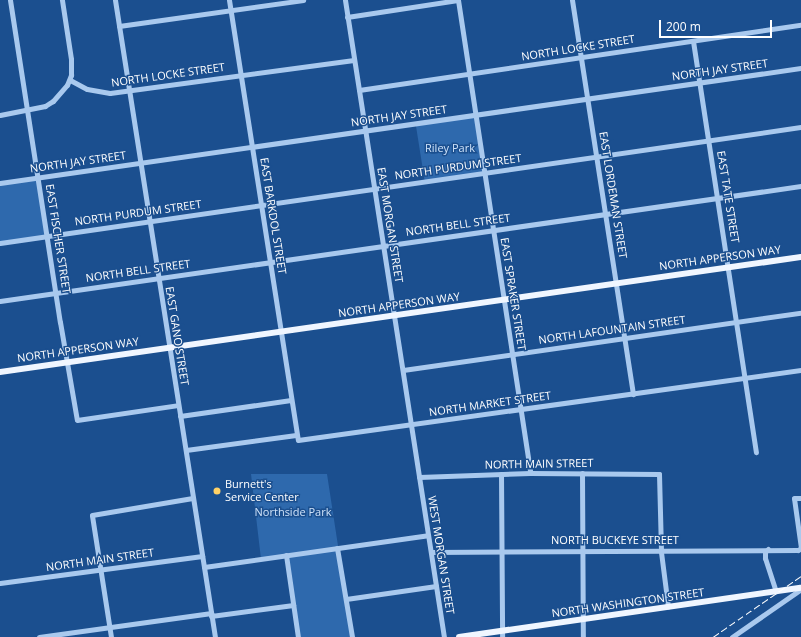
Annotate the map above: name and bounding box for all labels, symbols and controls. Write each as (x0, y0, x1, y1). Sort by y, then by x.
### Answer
scale bar (661, 12, 774, 38)
text: 200 m (666, 18, 701, 35)
street label: NORTH LOCKE STREET (520, 33, 636, 63)
street label: NORTH JAY STREET (671, 57, 769, 83)
street label: NORTH LOCKE STREET (110, 60, 226, 90)
street label: NORTH JAY STREET (350, 103, 448, 129)
street label: EAST LORDEMAN STREET (596, 131, 630, 259)
park label: Riley Park (425, 141, 475, 155)
street label: NORTH JAY STREET (29, 149, 127, 175)
street label: EAST TATE STREET (714, 150, 742, 244)
street label: NORTH PURDUM STREET (394, 152, 522, 182)
street label: EAST BARKDOL STREET (257, 157, 289, 275)
street label: EAST MORGAN STREET (374, 166, 406, 284)
street label: EAST FISCHER STREET (43, 183, 73, 295)
street label: NORTH PURDUM STREET (74, 198, 202, 228)
street label: NORTH BELL STREET (405, 211, 511, 239)
street label: EAST SPRAKER STREET (498, 237, 528, 351)
street label: NORTH APPERSON WAY (658, 243, 782, 273)
street label: NORTH BELL STREET (85, 257, 191, 285)
street label: EAST GANO STREET (163, 286, 191, 386)
street label: NORTH APPERSON WAY (337, 290, 461, 320)
street label: NORTH LAFOUNTAIN STREET (538, 313, 686, 347)
street label: NORTH APPERSON WAY (16, 335, 140, 365)
street label: NORTH MARKET STREET (428, 389, 552, 419)
street label: NORTH MAIN STREET (484, 456, 594, 472)
place label: Burnett's Service Center (225, 478, 299, 504)
marker: Burnett's Service Center (212, 486, 222, 496)
street label: WEST MORGAN STREET (425, 495, 457, 615)
park label: Northside Park (255, 505, 331, 519)
street label: NORTH BUCKEYE STREET (551, 533, 679, 547)
street label: NORTH MAIN STREET (45, 546, 155, 574)
street label: NORTH WASHINGTON STREET (551, 586, 705, 620)

